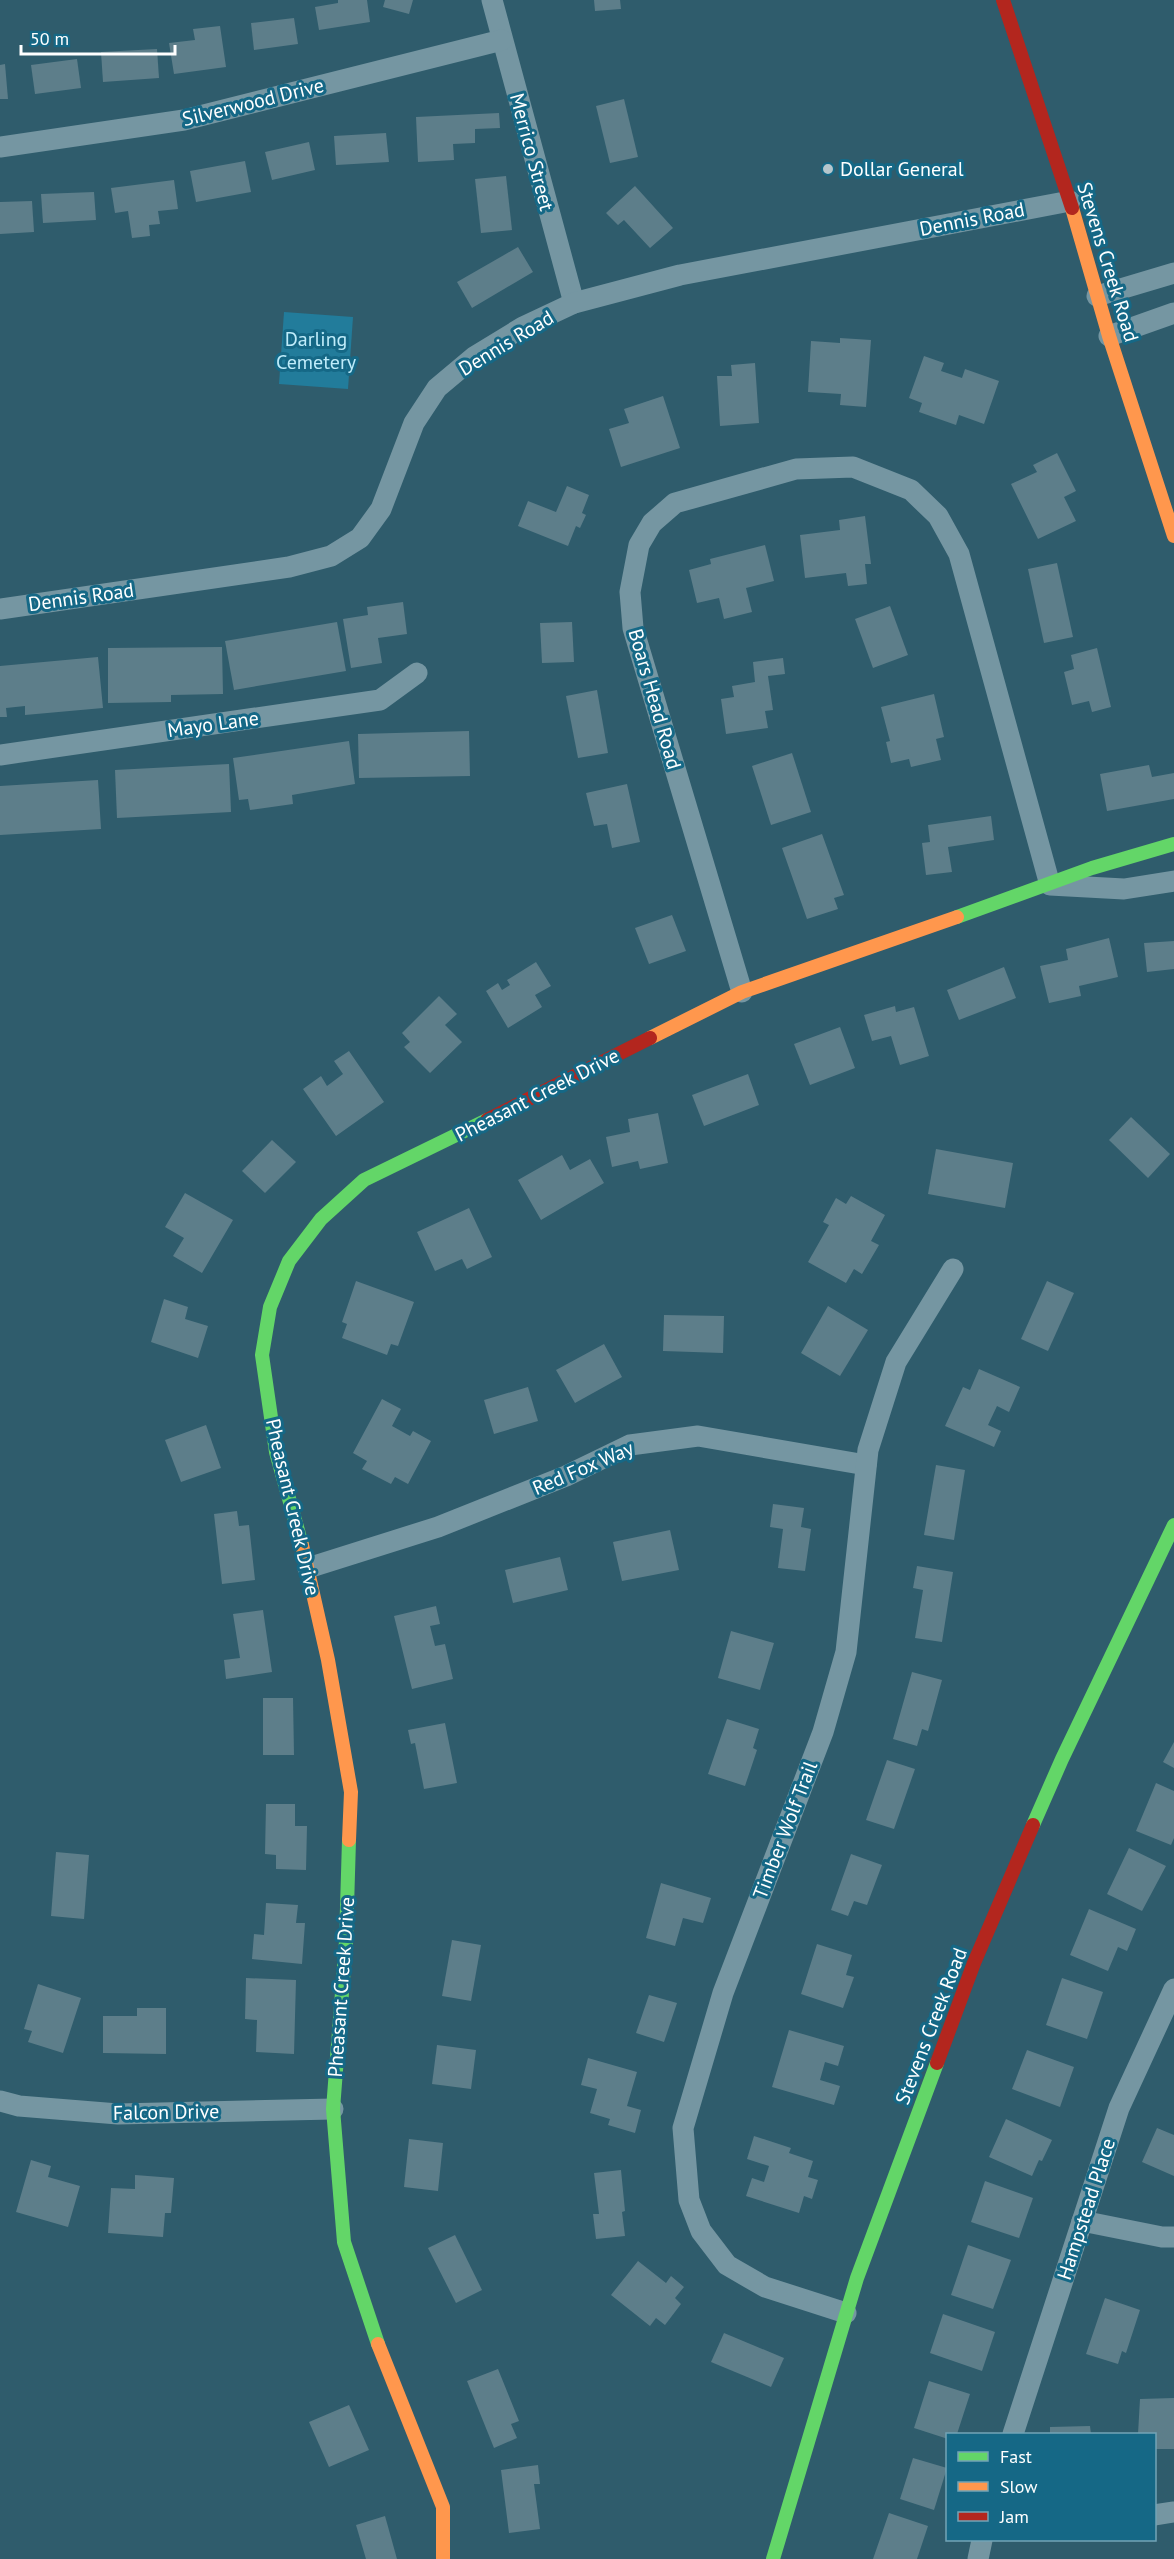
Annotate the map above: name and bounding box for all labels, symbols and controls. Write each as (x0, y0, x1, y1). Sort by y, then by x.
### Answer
scale bar (21, 18, 176, 56)
text: 50 m (30, 27, 69, 50)
street label: Silverwood Drive (179, 72, 327, 132)
street label: Merrico Street (504, 90, 560, 214)
place label: Dollar General (840, 156, 964, 182)
marker: Dollar General (821, 162, 835, 176)
street label: Stevens Creek Road (1071, 179, 1145, 345)
street label: Dennis Road (917, 196, 1027, 242)
street label: Dennis Road (454, 304, 558, 382)
park label: Darling Cemetery (276, 326, 357, 375)
street label: Dennis Road (26, 577, 136, 617)
street label: Boars Head Road (623, 626, 687, 772)
street label: Mayo Lane (166, 705, 260, 743)
street label: Pheasant Creek Drive (451, 1042, 623, 1148)
street label: Pheasant Creek Drive (260, 1416, 326, 1598)
street label: Red Fox Way (528, 1435, 638, 1501)
street label: Timber Wolf Trail (747, 1757, 823, 1903)
street label: Pheasant Creek Drive (322, 1896, 360, 2078)
street label: Stevens Creek Road (889, 1944, 973, 2108)
street label: Falcon Drive (113, 2098, 219, 2126)
street label: Hampstead Place (1051, 2135, 1121, 2283)
legend (946, 2433, 1156, 2541)
text: Fast (1000, 2445, 1032, 2468)
text: Slow (1000, 2475, 1038, 2498)
text: Jam (999, 2505, 1029, 2528)

